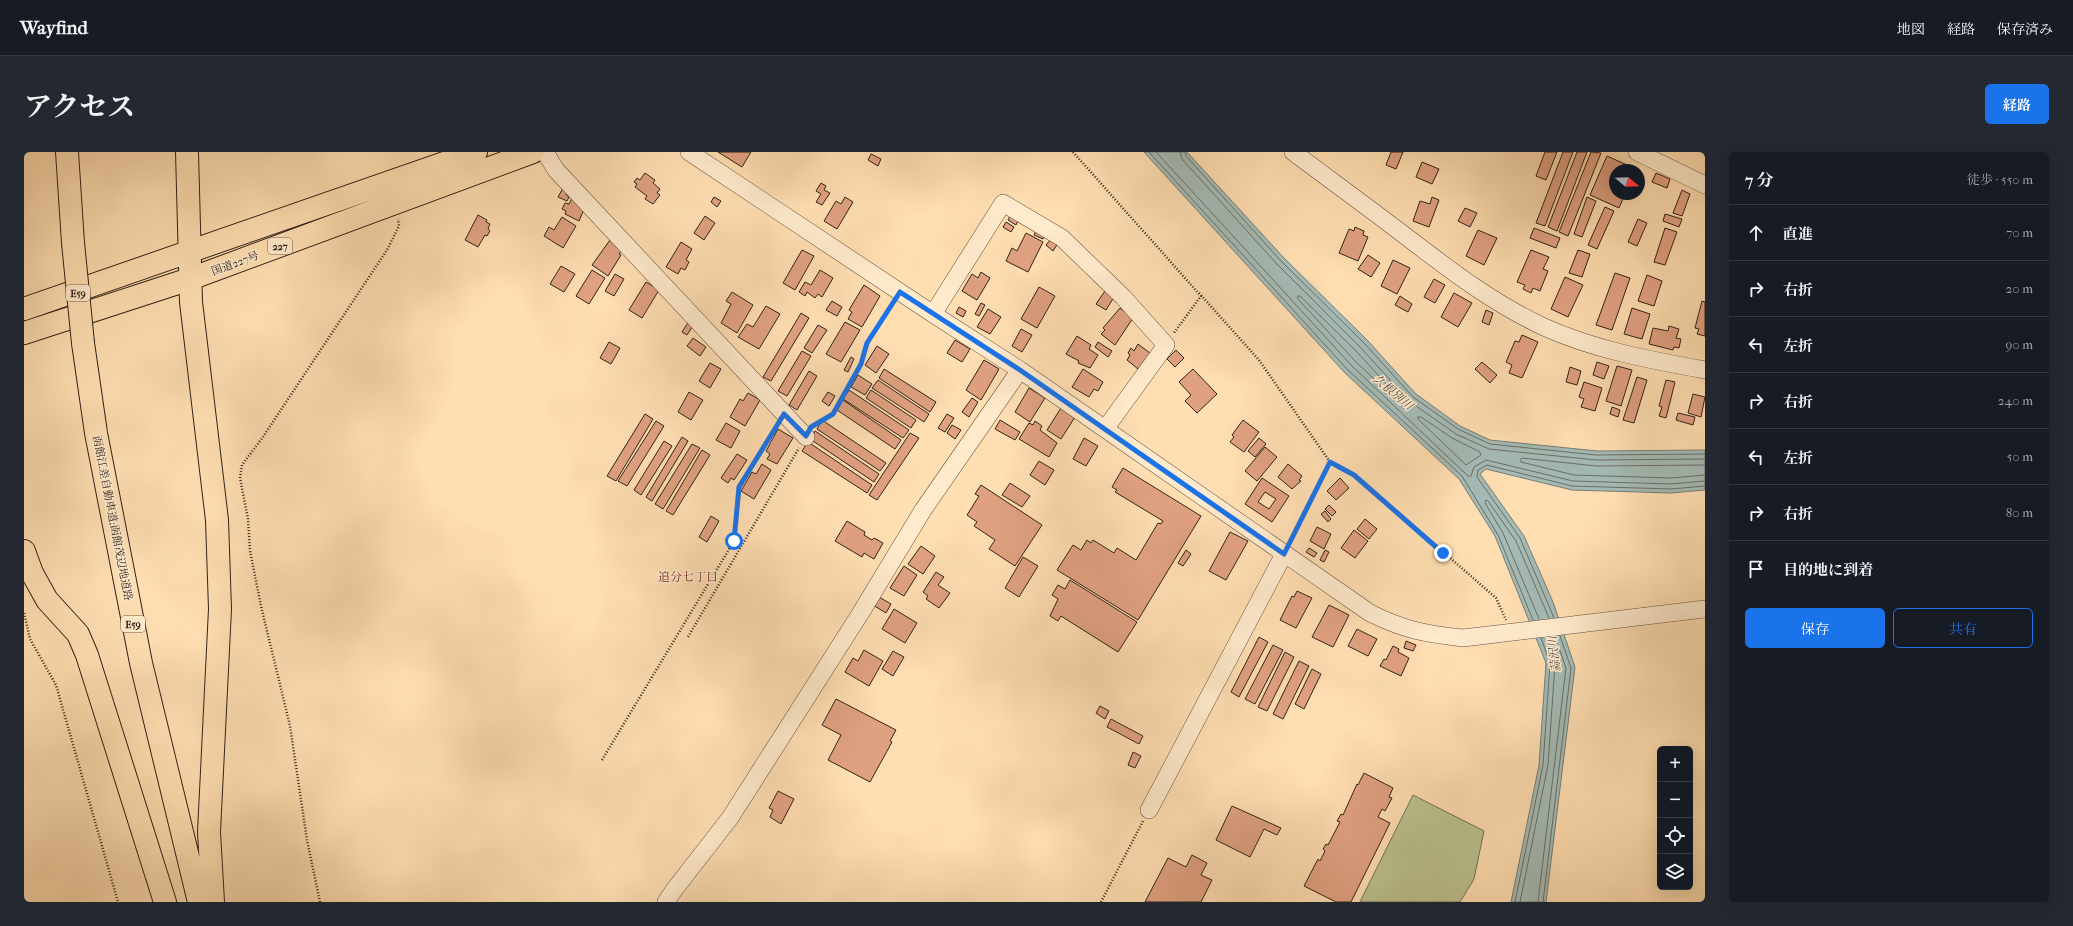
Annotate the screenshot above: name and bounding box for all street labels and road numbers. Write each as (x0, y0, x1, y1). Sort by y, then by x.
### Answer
road number: 227 (268, 238, 292, 254)
street label: 国道227号 (210, 249, 261, 278)
road number: E59 (66, 285, 90, 301)
street label: 函館江差自動車道;函館茂辺地道路 (90, 434, 135, 602)
road number: E59 (121, 616, 145, 632)

